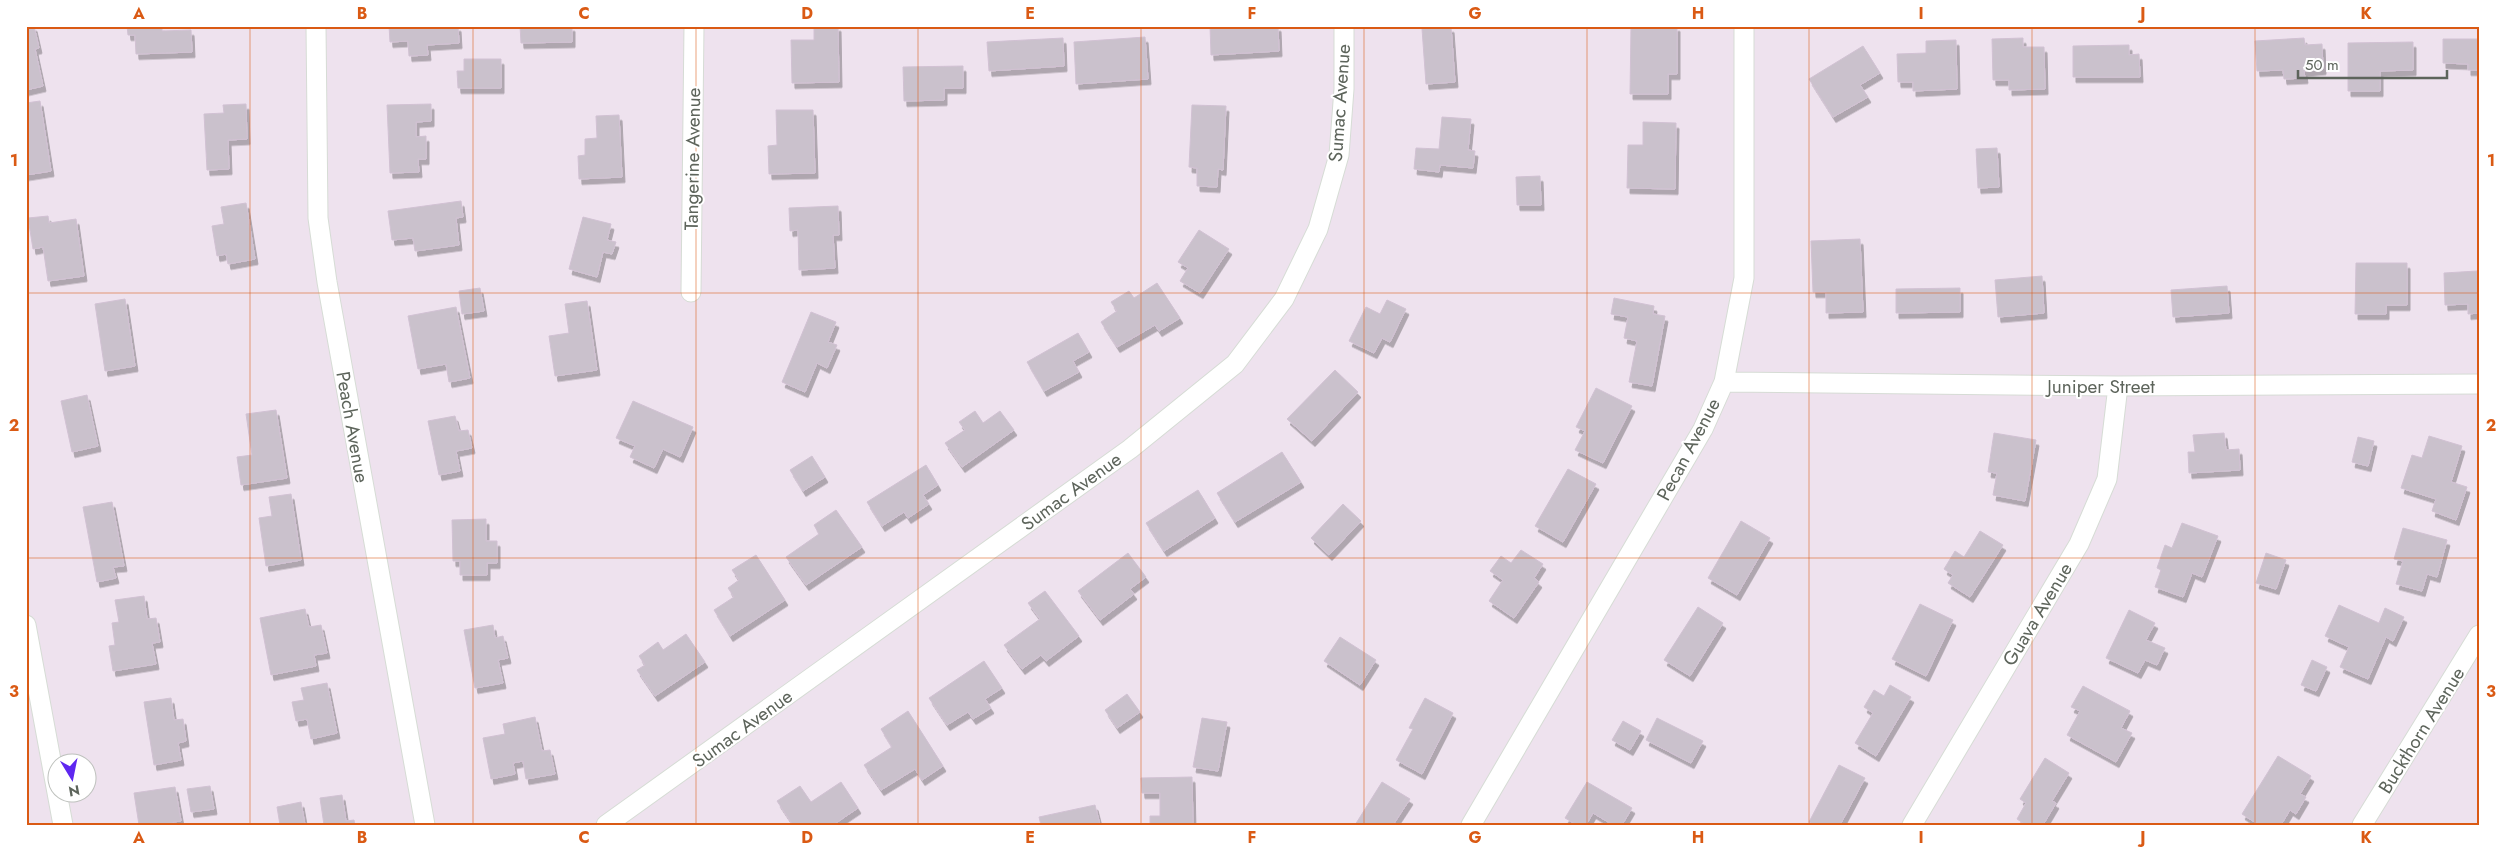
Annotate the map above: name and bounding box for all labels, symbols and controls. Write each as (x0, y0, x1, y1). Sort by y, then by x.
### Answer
text: A (132, 2, 145, 25)
text: B (357, 2, 367, 25)
text: C (578, 2, 590, 25)
text: D (801, 2, 813, 25)
text: E (1025, 2, 1035, 25)
text: F (1248, 2, 1256, 25)
text: G (1468, 2, 1482, 25)
text: H (1692, 2, 1704, 25)
text: I (1918, 2, 1924, 25)
text: J (2137, 2, 2146, 25)
text: K (2360, 2, 2372, 25)
street label: Sumac Avenue (1322, 43, 1357, 163)
scale bar (2298, 48, 2446, 80)
text: 50 m (2305, 54, 2339, 76)
street label: Tangerine Avenue (678, 87, 707, 231)
text: 1 (10, 149, 18, 172)
text: 1 (2487, 149, 2495, 172)
street label: Peach Avenue (329, 369, 376, 485)
street label: Juniper Street (2044, 373, 2155, 400)
street label: Pecan Avenue (1650, 393, 1727, 505)
text: 2 (9, 414, 19, 437)
text: 2 (2486, 414, 2496, 437)
street label: Sumac Avenue (1015, 446, 1127, 537)
street label: Guava Avenue (1996, 557, 2079, 671)
street label: Buckthorn Avenue (2372, 662, 2471, 799)
text: 3 (9, 680, 19, 703)
text: 3 (2486, 680, 2496, 703)
street label: Sumac Avenue (686, 683, 798, 774)
north arrow (48, 754, 98, 804)
text: N (67, 780, 81, 802)
text: A (132, 826, 145, 849)
text: B (357, 826, 367, 849)
text: C (578, 826, 590, 849)
text: D (801, 826, 813, 849)
text: E (1025, 826, 1035, 849)
text: F (1248, 826, 1256, 849)
text: G (1468, 826, 1482, 849)
text: H (1692, 826, 1704, 849)
text: I (1918, 826, 1924, 849)
text: J (2137, 826, 2146, 849)
text: K (2360, 826, 2372, 849)

